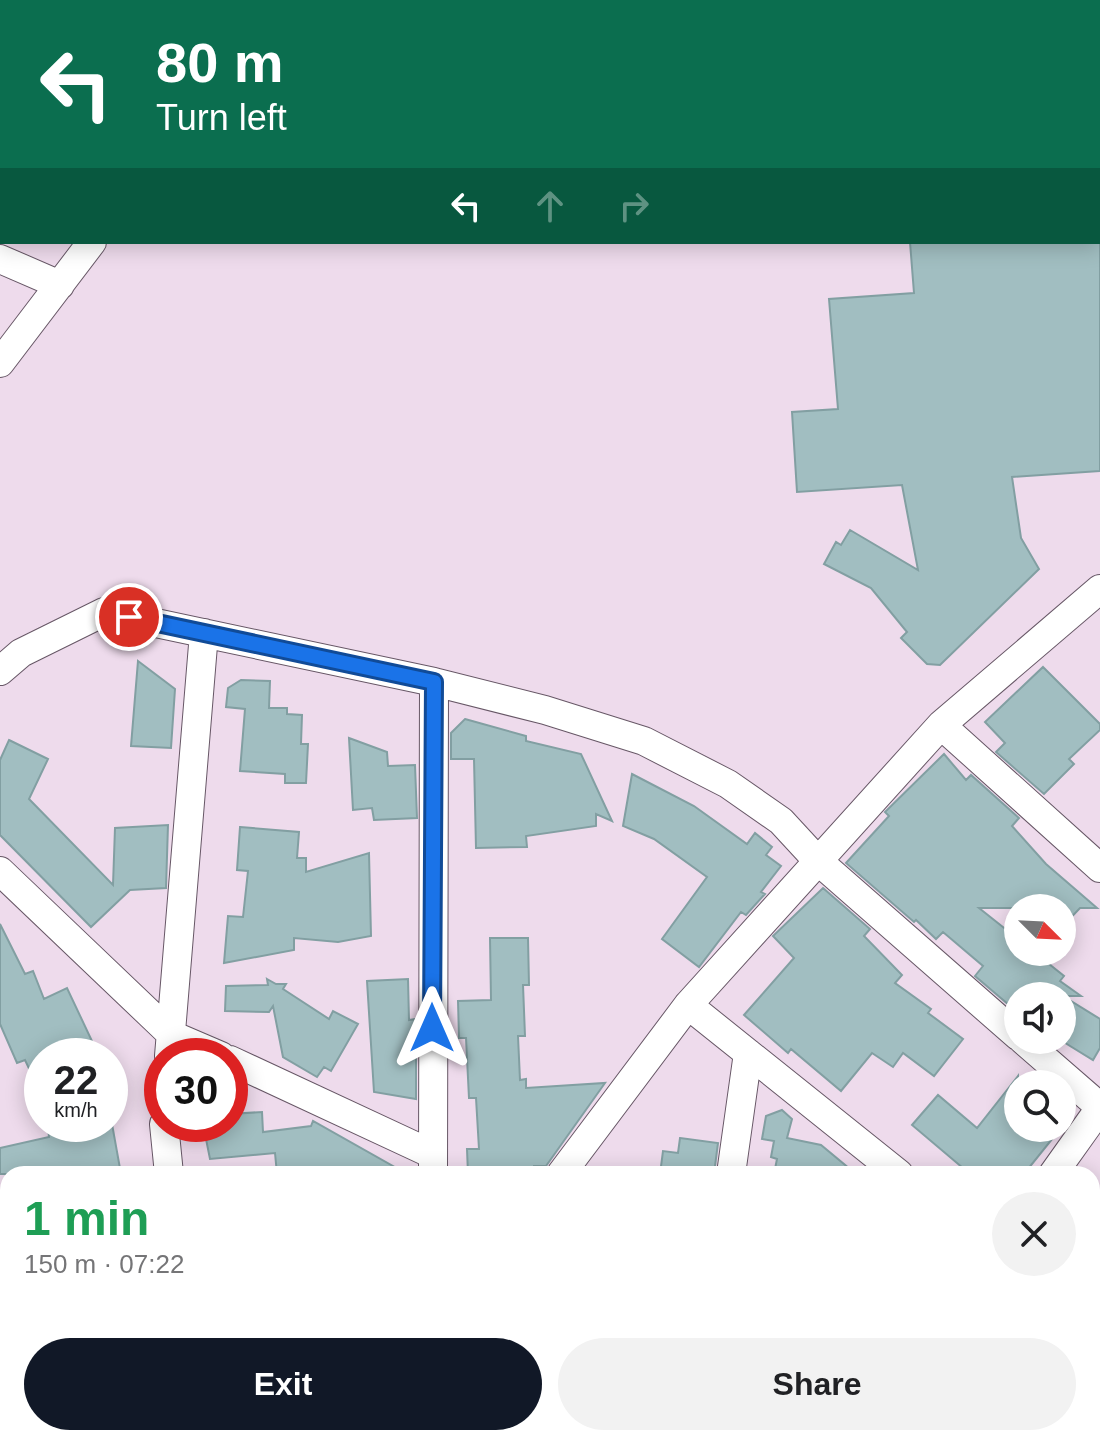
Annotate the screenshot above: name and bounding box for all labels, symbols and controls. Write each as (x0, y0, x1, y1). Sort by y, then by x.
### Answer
text: 80 m (156, 31, 284, 94)
icon: left (24, 32, 128, 136)
text: Turn left (156, 97, 287, 138)
icon: left (444, 184, 488, 228)
icon: ahead (528, 184, 572, 228)
icon: right (612, 184, 656, 228)
pin (95, 583, 163, 651)
icon: arrive (107, 595, 151, 639)
north arrow (1004, 894, 1076, 966)
map controls (1004, 894, 1076, 1142)
button: sound (1004, 982, 1076, 1054)
position arrow (390, 986, 474, 1070)
speed limit sign: 30 (144, 1038, 248, 1142)
text: 22 (54, 1058, 98, 1102)
button: search (1004, 1070, 1076, 1142)
text: km/h (54, 1099, 98, 1121)
text: 1 min (24, 1192, 149, 1245)
button: close (992, 1192, 1076, 1276)
text: 150 m · 07:22 (24, 1249, 184, 1279)
button: Exit (24, 1338, 542, 1430)
button: Share (558, 1338, 1076, 1430)

